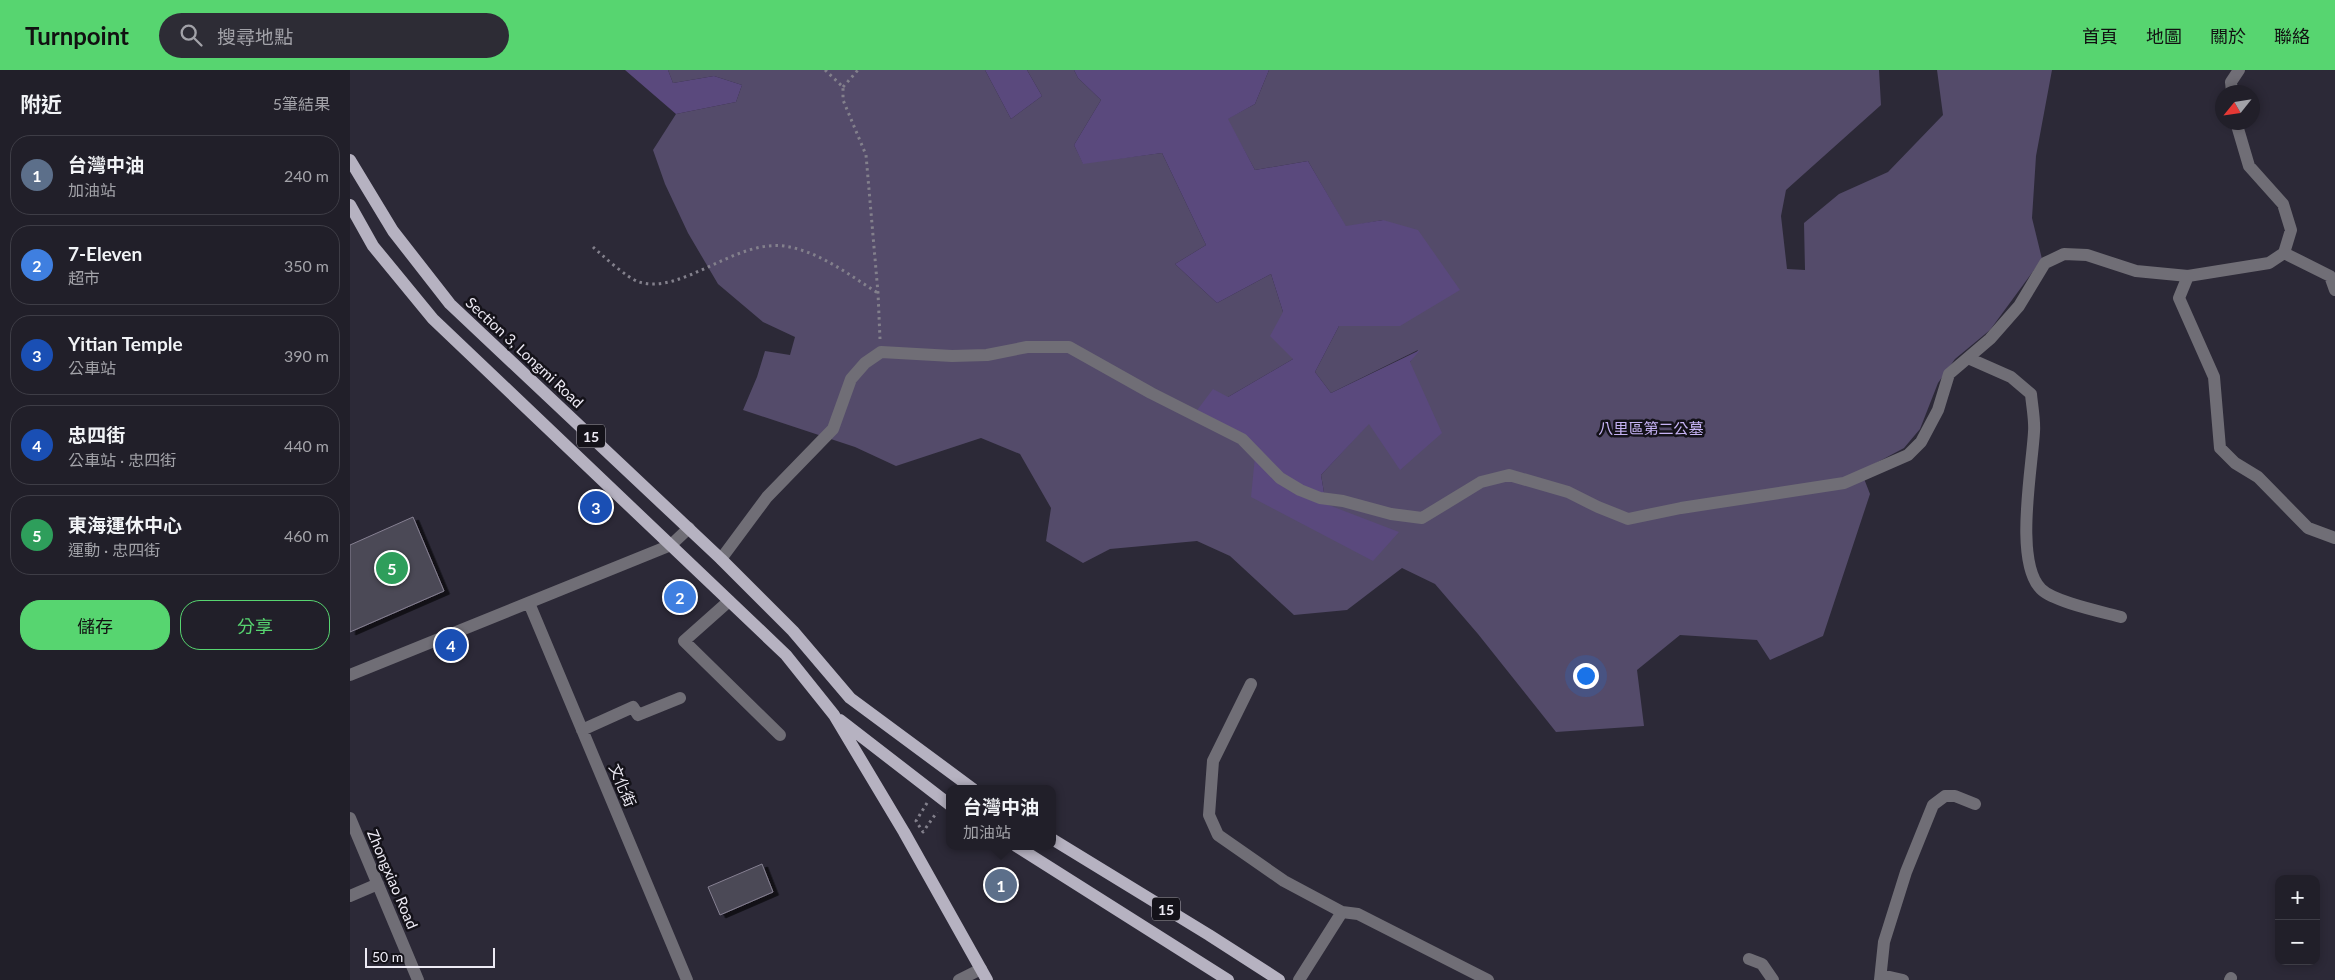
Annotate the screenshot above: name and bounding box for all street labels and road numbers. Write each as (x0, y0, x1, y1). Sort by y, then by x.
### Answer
street label: Section 3, Longmi Road (463, 293, 587, 411)
road number: 15 (577, 424, 605, 448)
street label: 文化街 (606, 761, 640, 809)
street label: Zhongxiao Road (364, 827, 422, 931)
road number: 15 (1152, 898, 1180, 921)

